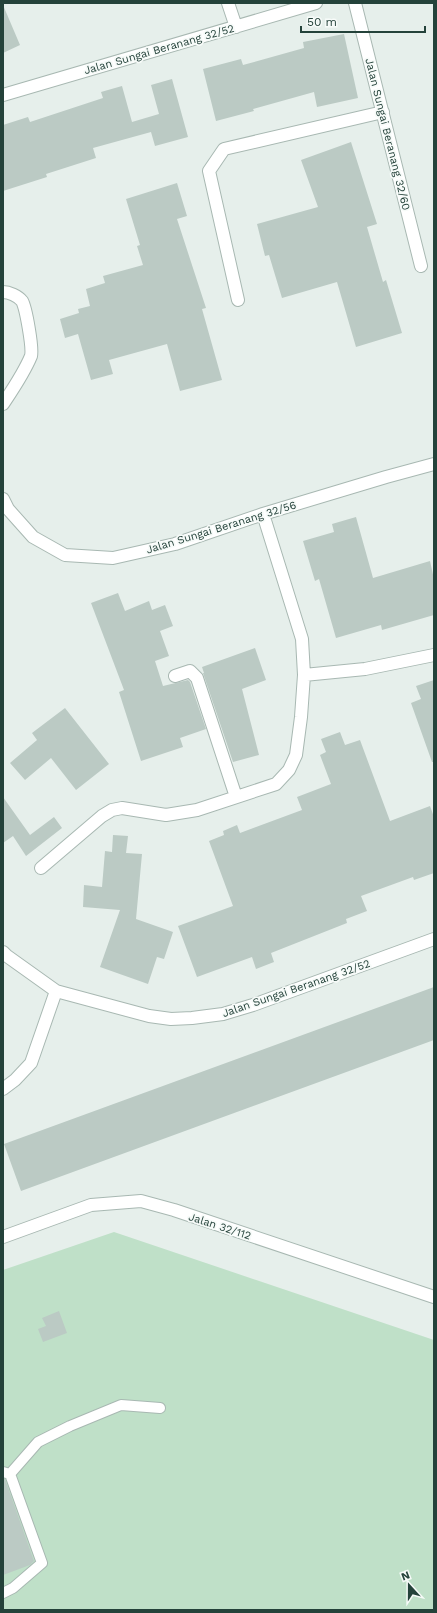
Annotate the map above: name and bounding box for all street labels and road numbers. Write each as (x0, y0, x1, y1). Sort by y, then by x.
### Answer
street label: Jalan Sungai Beranang 32/52 (82, 22, 236, 77)
street label: Jalan Sungai Beranang 32/60 (362, 57, 413, 212)
street label: Jalan Sungai Beranang 32/56 (145, 498, 298, 557)
street label: Jalan Sungai Beranang 32/52 (220, 957, 372, 1020)
street label: Jalan 32/112 (187, 1210, 253, 1243)

